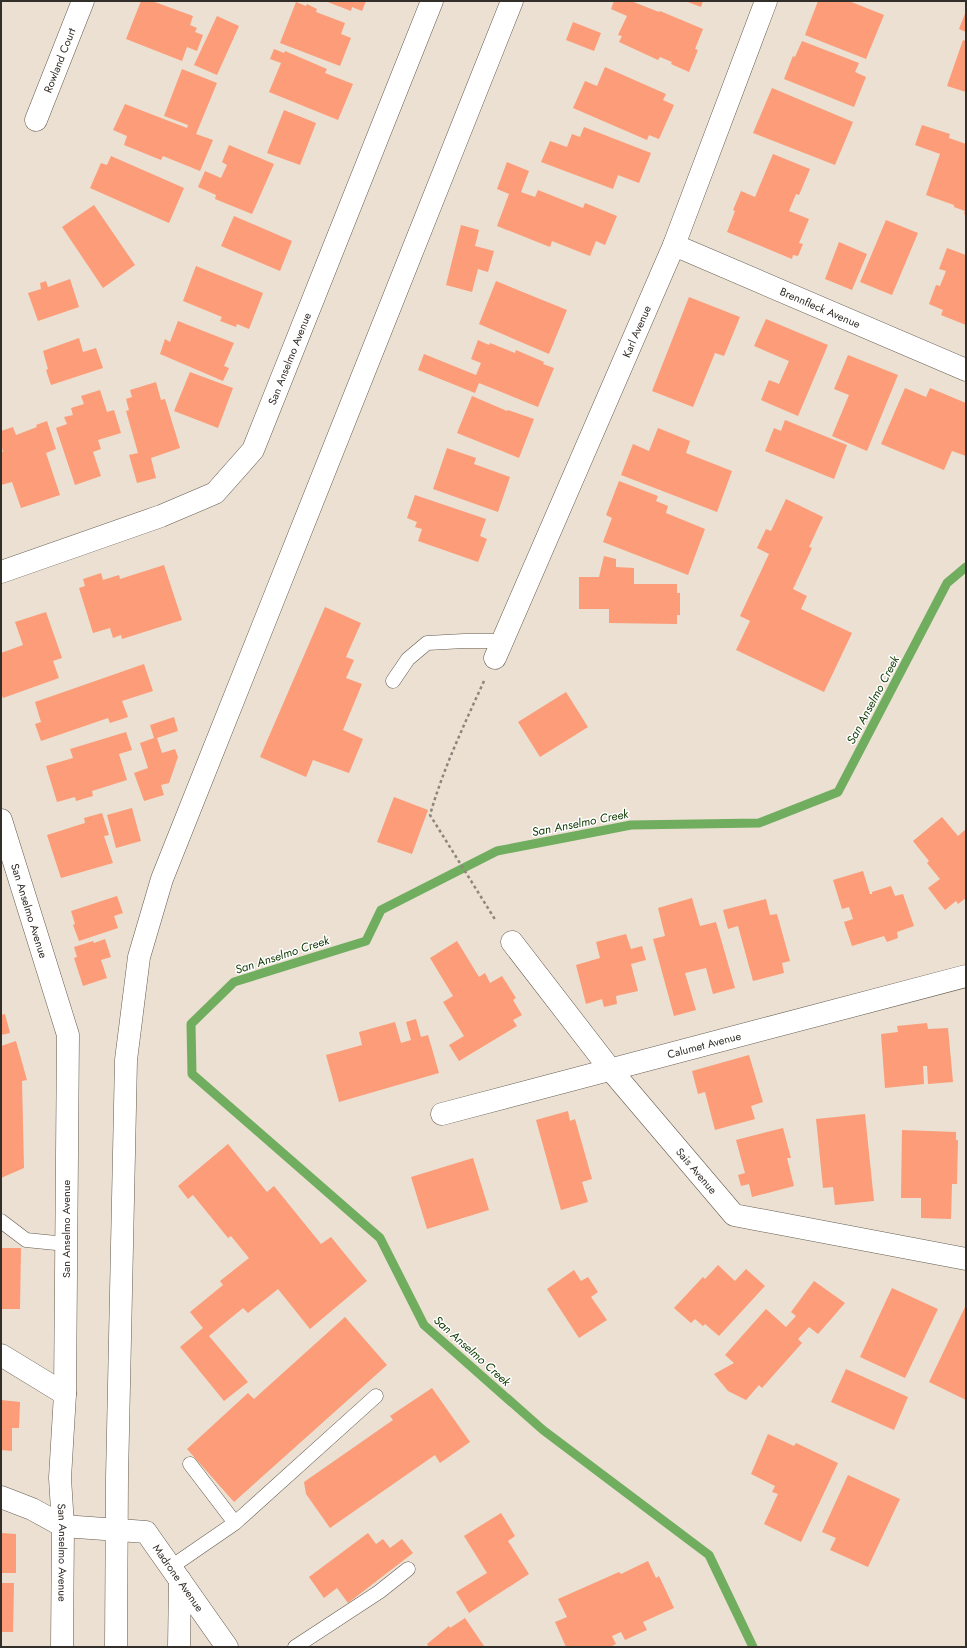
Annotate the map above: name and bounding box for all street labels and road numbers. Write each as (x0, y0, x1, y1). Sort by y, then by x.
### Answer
street label: Rowland Court (39, 25, 80, 95)
street label: Brennfleck Avenue (777, 283, 863, 332)
street label: Karl Avenue (618, 302, 655, 360)
street label: San Anselmo Avenue (264, 310, 315, 407)
street label: San Anselmo Avenue (7, 861, 52, 960)
street label: Calumet Avenue (665, 1028, 743, 1062)
street label: Sais Avenue (672, 1144, 721, 1198)
street label: San Anselmo Avenue (58, 1180, 74, 1278)
street label: San Anselmo Avenue (54, 1503, 71, 1602)
street label: Madrone Avenue (149, 1541, 208, 1615)

